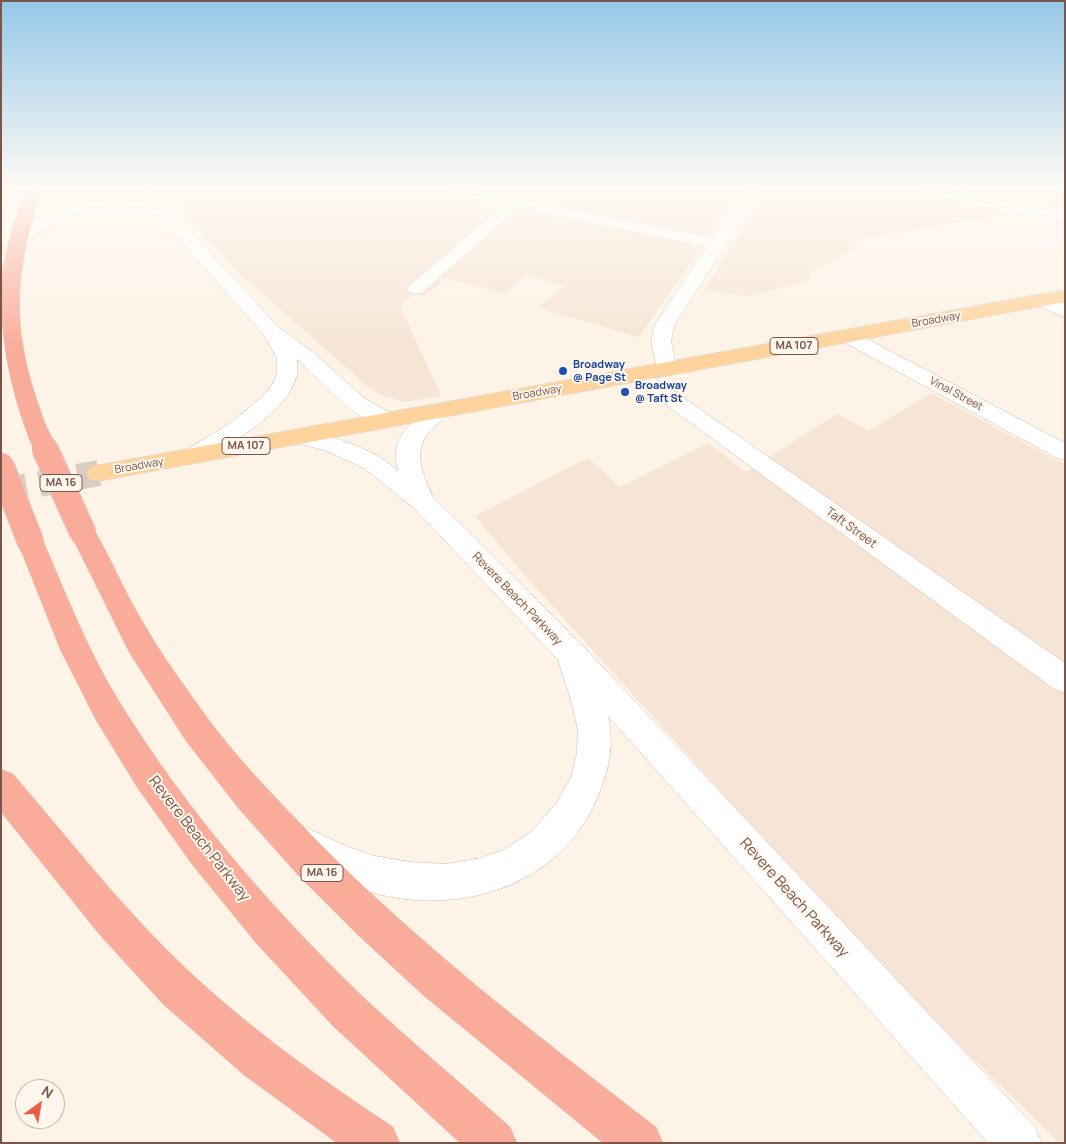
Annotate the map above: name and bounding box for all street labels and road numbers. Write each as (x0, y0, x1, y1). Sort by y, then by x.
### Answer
street label: Broadway (911, 309, 961, 331)
road number: MA 107 (770, 338, 818, 354)
street label: Vinal Street (927, 374, 985, 414)
street label: Broadway (512, 382, 562, 404)
road number: MA 107 (222, 438, 270, 454)
street label: Broadway (114, 455, 164, 477)
road number: MA 16 (40, 474, 82, 492)
street label: Taft Street (823, 505, 879, 551)
street label: Revere Beach Parkway (469, 550, 565, 648)
street label: Revere Beach Parkway (144, 773, 254, 905)
street label: Revere Beach Parkway (736, 835, 852, 961)
road number: MA 16 (301, 864, 343, 881)

